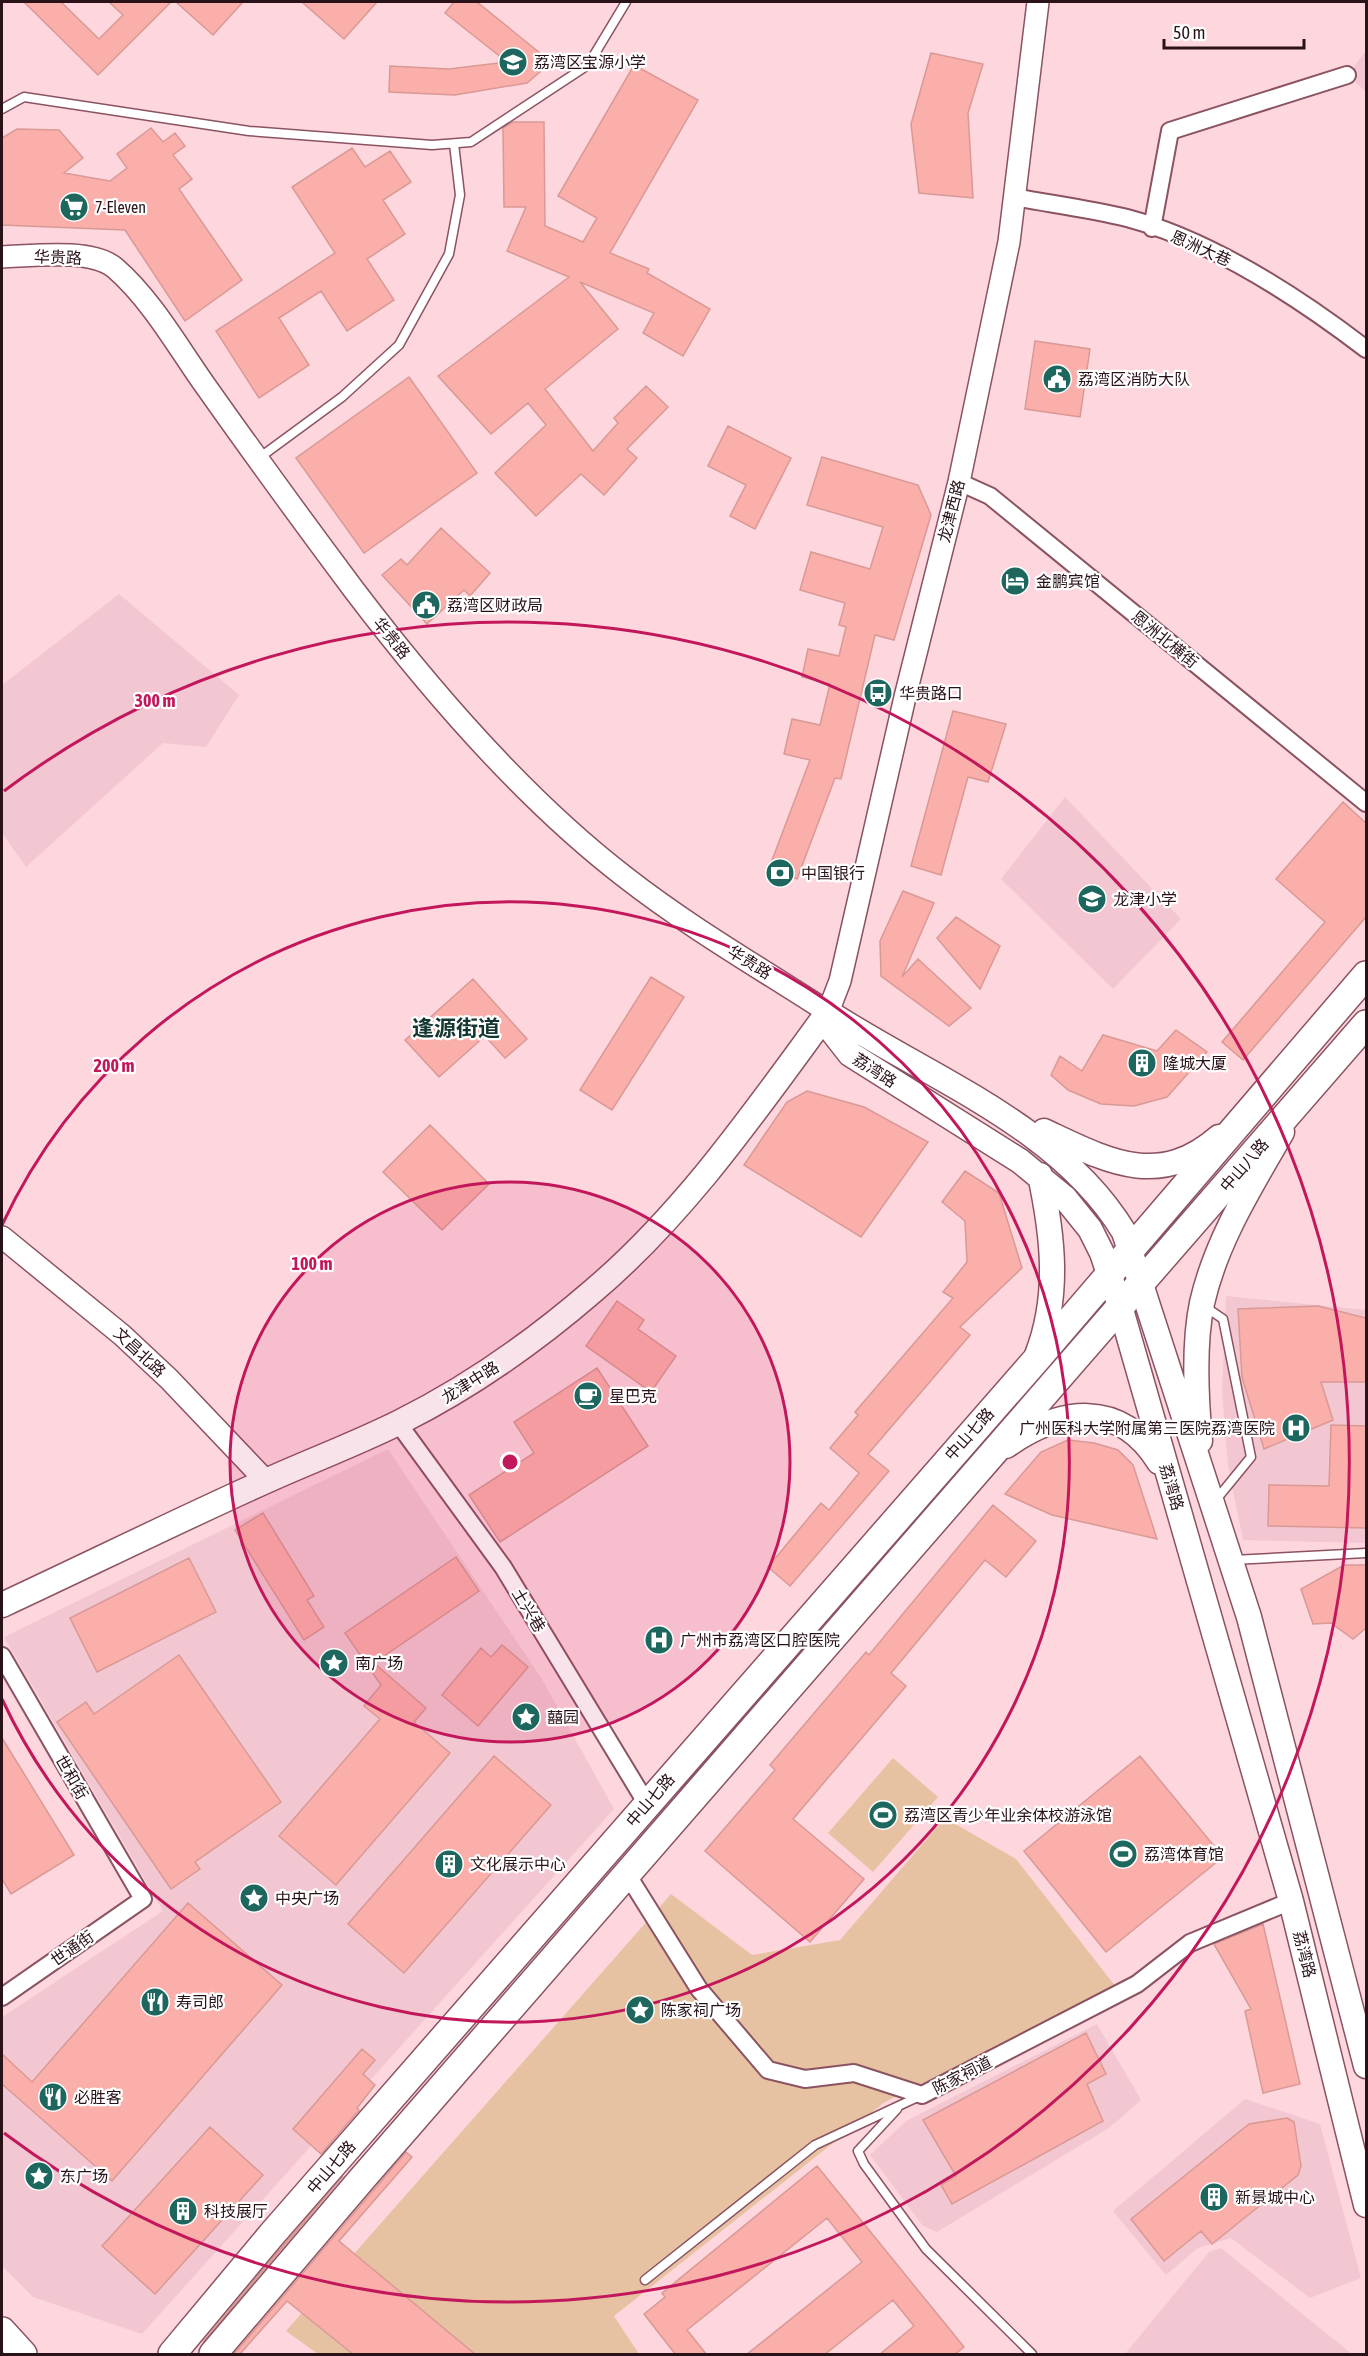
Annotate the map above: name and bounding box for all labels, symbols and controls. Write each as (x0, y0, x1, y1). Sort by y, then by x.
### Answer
scale bar (1164, 12, 1304, 50)
text: 50 m (1173, 22, 1205, 43)
school or university icon: 荔湾区宝源小学 (497, 46, 529, 78)
place label: 荔湾区宝源小学 (534, 53, 646, 71)
supermarket icon: 7-Eleven (58, 191, 90, 223)
place label: 7-Eleven (95, 198, 146, 216)
street label: 恩洲大巷 (1168, 227, 1234, 269)
street label: 华贵路 (34, 247, 82, 267)
public building icon: 荔湾区消防大队 (1041, 363, 1073, 395)
place label: 荔湾区消防大队 (1078, 370, 1190, 388)
street label: 龙津西路 (935, 478, 967, 544)
hotel icon: 金鹏宾馆 (999, 565, 1031, 597)
place label: 金鹏宾馆 (1036, 572, 1100, 590)
public building icon: 荔湾区财政局 (410, 589, 442, 621)
place label: 荔湾区财政局 (447, 596, 543, 614)
street label: 恩洲北横街 (1128, 607, 1202, 671)
street label: 华贵路 (370, 614, 414, 662)
bus stop icon: 华贵路口 (862, 677, 894, 709)
place label: 华贵路口 (899, 684, 963, 702)
text: 300 m (135, 690, 175, 711)
bank icon: 中国银行 (764, 857, 796, 889)
place label: 中国银行 (801, 864, 865, 882)
school or university icon: 龙津小学 (1076, 883, 1108, 915)
place label: 龙津小学 (1113, 890, 1177, 908)
street label: 华贵路 (725, 942, 775, 982)
district label: 逢源街道 (412, 1015, 500, 1041)
building icon: 隆城大厦 (1126, 1047, 1158, 1079)
street label: 荔湾路 (850, 1049, 900, 1091)
place label: 隆城大厦 (1163, 1054, 1227, 1072)
text: 200 m (94, 1055, 134, 1076)
street label: 中山八路 (1216, 1135, 1272, 1195)
text: 100 m (292, 1253, 332, 1274)
street label: 文昌北路 (110, 1324, 170, 1380)
street label: 龙津中路 (438, 1357, 502, 1407)
cafe icon: 星巴克 (572, 1380, 604, 1412)
place label: 星巴克 (609, 1387, 657, 1405)
street label: 中山七路 (941, 1404, 997, 1464)
hospital icon: 广州医科大学附属第三医院荔湾医院 (1280, 1412, 1312, 1444)
place label: 广州医科大学附属第三医院荔湾医院 (1019, 1419, 1275, 1437)
centre of rings (500, 1452, 520, 1472)
street label: 荔湾路 (1157, 1461, 1187, 1513)
street label: 土兴巷 (509, 1585, 549, 1635)
hospital icon: 广州市荔湾区口腔医院 (643, 1624, 675, 1656)
place label: 广州市荔湾区口腔医院 (680, 1631, 840, 1649)
place icon: 南广场 (318, 1647, 350, 1679)
place label: 南广场 (355, 1654, 403, 1672)
place icon: 囍园 (510, 1701, 542, 1733)
place label: 囍园 (547, 1708, 579, 1726)
street label: 世和街 (52, 1752, 92, 1802)
street label: 中山七路 (622, 1770, 678, 1830)
sports icon: 荔湾区青少年业余体校游泳馆 (867, 1799, 899, 1831)
place label: 荔湾区青少年业余体校游泳馆 (904, 1806, 1112, 1824)
sports icon: 荔湾体育馆 (1107, 1838, 1139, 1870)
place label: 荔湾体育馆 (1144, 1845, 1224, 1863)
building icon: 文化展示中心 (433, 1848, 465, 1880)
place label: 文化展示中心 (470, 1855, 566, 1873)
place icon: 中央广场 (238, 1882, 270, 1914)
place label: 中央广场 (275, 1889, 339, 1907)
street label: 世通街 (47, 1927, 97, 1969)
street label: 荔湾路 (1290, 1929, 1320, 1979)
restaurant icon: 寿司郎 (139, 1986, 171, 2018)
place label: 寿司郎 (176, 1993, 224, 2011)
place icon: 陈家祠广场 (624, 1994, 656, 2026)
place label: 陈家祠广场 (661, 2001, 741, 2019)
street label: 陈家祠道 (929, 2052, 995, 2098)
restaurant icon: 必胜客 (37, 2081, 69, 2113)
place label: 必胜客 (74, 2088, 122, 2106)
street label: 中山七路 (303, 2137, 359, 2197)
place icon: 东广场 (23, 2160, 55, 2192)
place label: 东广场 (60, 2167, 108, 2185)
building icon: 新景城中心 (1198, 2181, 1230, 2213)
place label: 新景城中心 (1235, 2188, 1315, 2206)
building icon: 科技展厅 (167, 2195, 199, 2227)
place label: 科技展厅 (204, 2202, 268, 2220)

